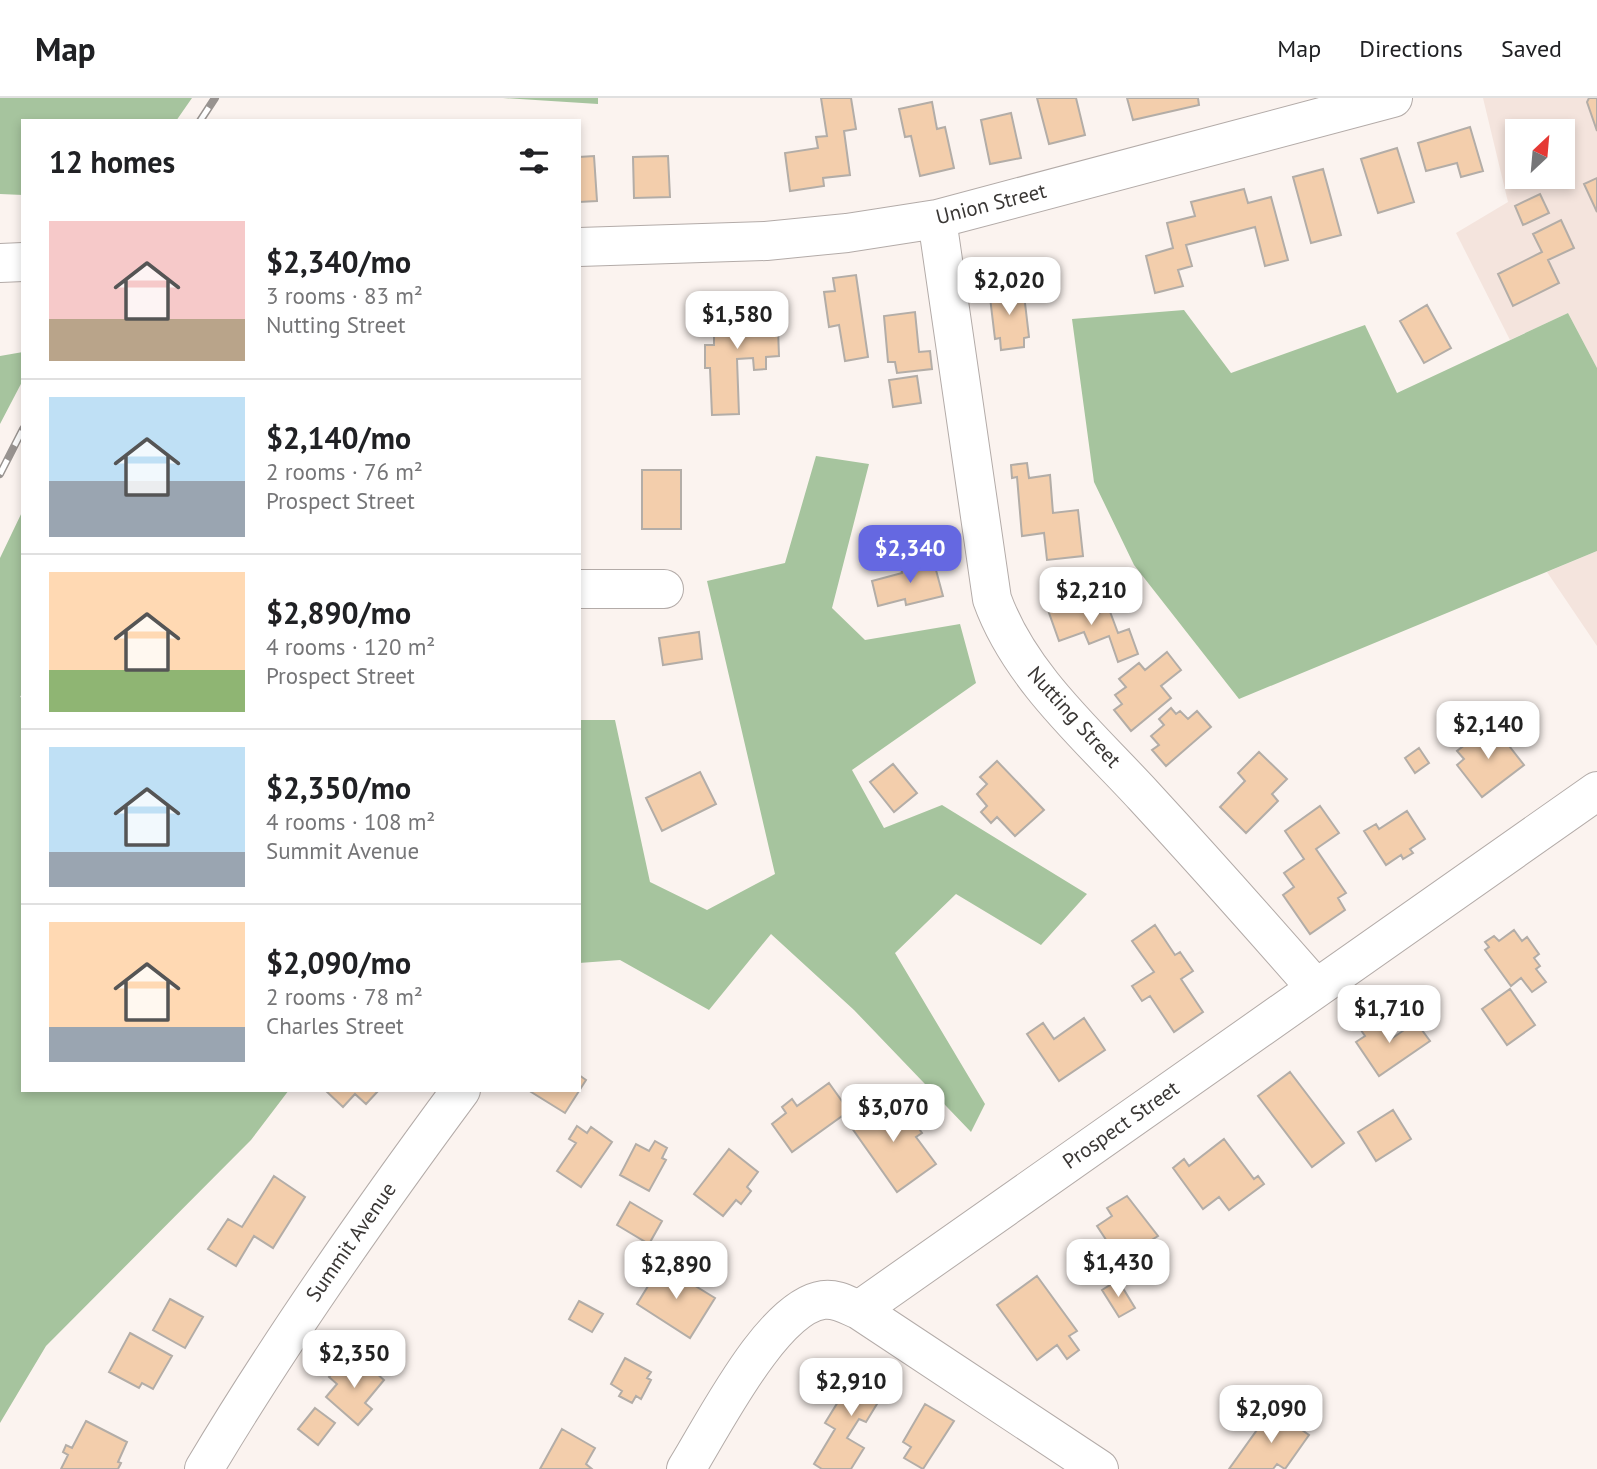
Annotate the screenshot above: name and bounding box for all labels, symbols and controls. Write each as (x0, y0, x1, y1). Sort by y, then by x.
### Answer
text: Map (35, 27, 96, 70)
text: Map (1277, 33, 1321, 64)
text: Directions (1359, 33, 1463, 64)
text: Saved (1501, 33, 1562, 64)
north arrow (1505, 119, 1575, 189)
map controls (1505, 119, 1575, 189)
text: 12 homes (49, 142, 175, 181)
icon: filters (515, 142, 553, 180)
street label: Union Street (933, 177, 1049, 230)
text: $2,340/mo (266, 242, 411, 281)
icon: home (105, 249, 189, 333)
pin: $2,020 (952, 258, 1066, 317)
text: $2,020 (973, 265, 1045, 294)
text: 3 rooms · 83 m² (266, 281, 423, 310)
pin: $1,580 (680, 292, 794, 351)
text: $1,580 (701, 299, 773, 328)
text: Nutting Street (266, 310, 405, 339)
text: $2,140/mo (266, 418, 411, 457)
icon: home (105, 425, 189, 509)
text: 2 rooms · 76 m² (266, 457, 423, 486)
text: Prospect Street (266, 486, 415, 515)
pin: $2,340 (853, 526, 967, 585)
text: $2,340 (874, 533, 946, 562)
pin: $2,210 (1034, 568, 1148, 627)
text: $2,210 (1055, 575, 1127, 604)
text: $2,890/mo (266, 593, 411, 632)
icon: home (105, 600, 189, 684)
text: 4 rooms · 120 m² (266, 632, 435, 661)
street label: Nutting Street (1022, 660, 1127, 773)
text: Prospect Street (266, 661, 415, 690)
pin: $2,140 (1431, 702, 1545, 761)
text: $2,140 (1452, 709, 1524, 738)
text: $2,350/mo (266, 768, 411, 807)
icon: home (105, 775, 189, 859)
text: 4 rooms · 108 m² (266, 807, 435, 836)
text: Summit Avenue (266, 836, 419, 865)
text: $2,090/mo (266, 943, 411, 982)
icon: home (105, 950, 189, 1034)
text: 2 rooms · 78 m² (266, 982, 423, 1011)
pin: $1,710 (1332, 986, 1446, 1045)
text: $1,710 (1353, 993, 1425, 1022)
text: Charles Street (266, 1011, 404, 1040)
street label: Prospect Street (1057, 1075, 1184, 1175)
pin: $3,070 (836, 1084, 950, 1144)
text: $3,070 (857, 1092, 929, 1121)
street label: Summit Avenue (299, 1177, 402, 1307)
pin: $1,430 (1061, 1240, 1175, 1299)
pin: $2,890 (619, 1242, 733, 1301)
text: $1,430 (1082, 1247, 1154, 1276)
text: $2,890 (640, 1249, 712, 1278)
pin: $2,350 (297, 1330, 411, 1390)
text: $2,350 (318, 1338, 390, 1367)
pin: $2,910 (794, 1358, 908, 1418)
text: $2,910 (815, 1366, 887, 1395)
pin: $2,090 (1214, 1386, 1328, 1445)
text: $2,090 (1235, 1393, 1307, 1422)

